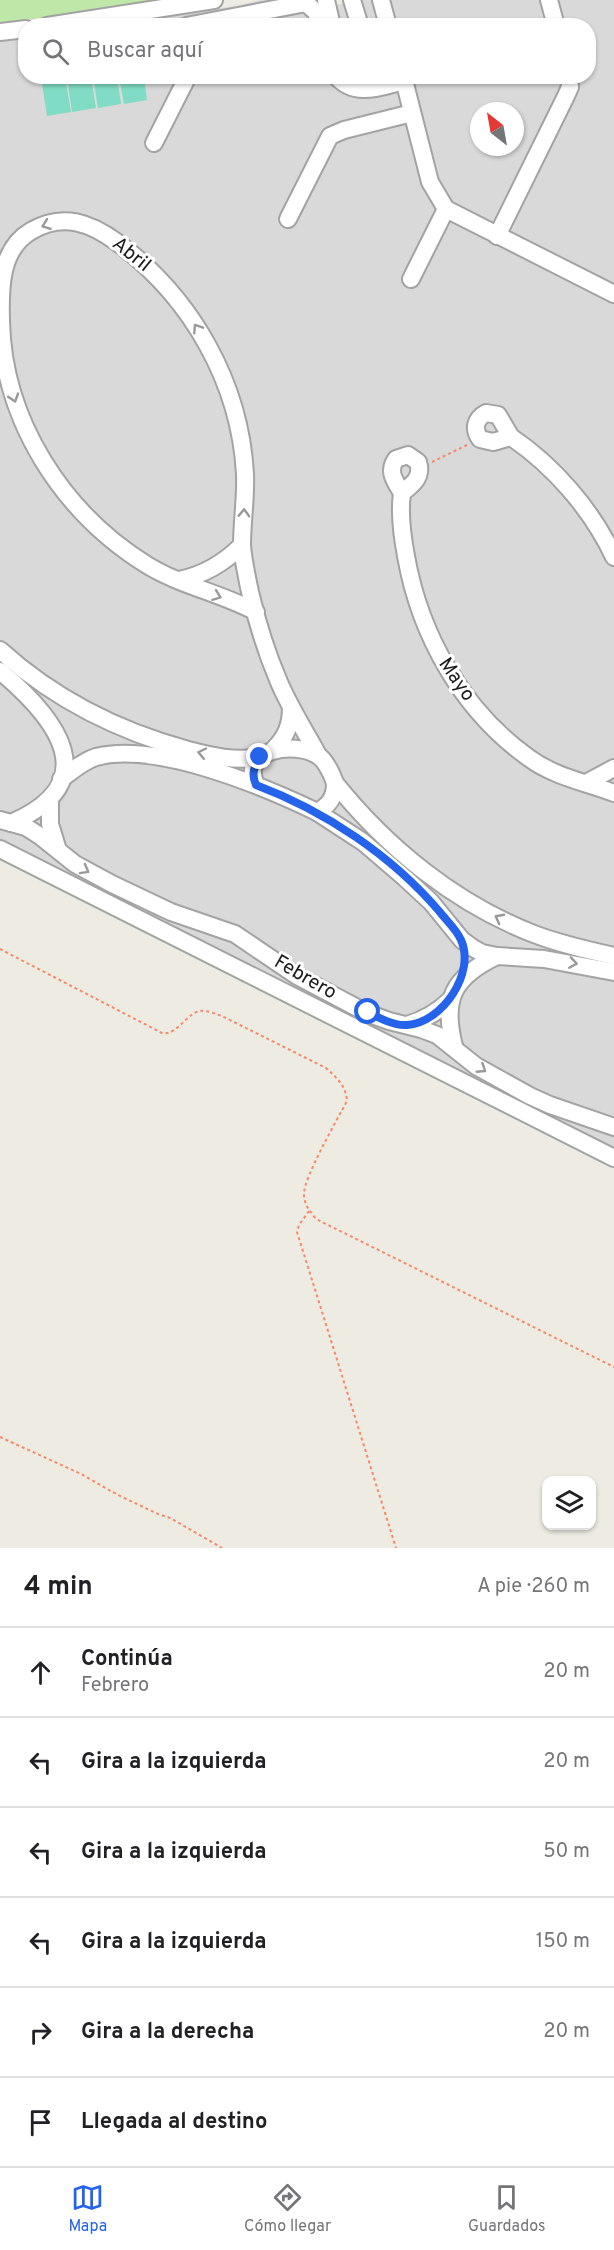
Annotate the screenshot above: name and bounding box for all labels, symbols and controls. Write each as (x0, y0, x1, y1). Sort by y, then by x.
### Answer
search box (18, 18, 596, 84)
icon: search (39, 35, 72, 68)
text: Buscar aquí (87, 38, 203, 65)
north arrow (470, 102, 524, 156)
one-way arrow (41, 217, 51, 230)
street label: Abril (106, 231, 156, 279)
one-way arrow (193, 323, 204, 334)
one-way arrow (6, 393, 19, 403)
one-way arrow (238, 508, 251, 517)
one-way arrow (211, 588, 222, 601)
street label: Mayo (432, 653, 480, 707)
route end (246, 743, 272, 769)
one-way arrow (197, 747, 207, 760)
one-way arrow (79, 863, 90, 874)
one-way arrow (495, 914, 505, 925)
street label: Febrero (269, 950, 341, 1006)
one-way arrow (569, 957, 578, 969)
route start (354, 998, 380, 1024)
one-way arrow (475, 1062, 486, 1073)
map controls (542, 1476, 596, 1530)
button: layers (542, 1476, 596, 1530)
text: 4 min (24, 1571, 93, 1604)
text: A pie · 260 m (477, 1574, 590, 1600)
text: Continúa (81, 1646, 173, 1673)
icon: ahead (24, 1656, 57, 1689)
text: 20 m (543, 1659, 590, 1685)
text: Febrero (81, 1673, 149, 1699)
icon: left (24, 1746, 57, 1779)
text: Gira a la izquierda (81, 1749, 267, 1776)
text: 20 m (543, 1749, 590, 1775)
icon: left (24, 1836, 57, 1869)
text: Gira a la izquierda (81, 1839, 267, 1866)
text: 50 m (543, 1839, 590, 1865)
icon: left (24, 1926, 57, 1959)
text: Gira a la izquierda (81, 1929, 267, 1956)
text: 150 m (536, 1929, 590, 1955)
icon: right (24, 2016, 57, 2049)
text: Gira a la derecha (81, 2019, 254, 2046)
text: 20 m (543, 2019, 590, 2045)
icon: arrive (24, 2106, 57, 2139)
text: Llegada al destino (81, 2109, 267, 2136)
tab: Mapa (68, 2181, 107, 2237)
tab: Cómo llegar (244, 2181, 331, 2237)
tab: Guardados (468, 2181, 546, 2237)

